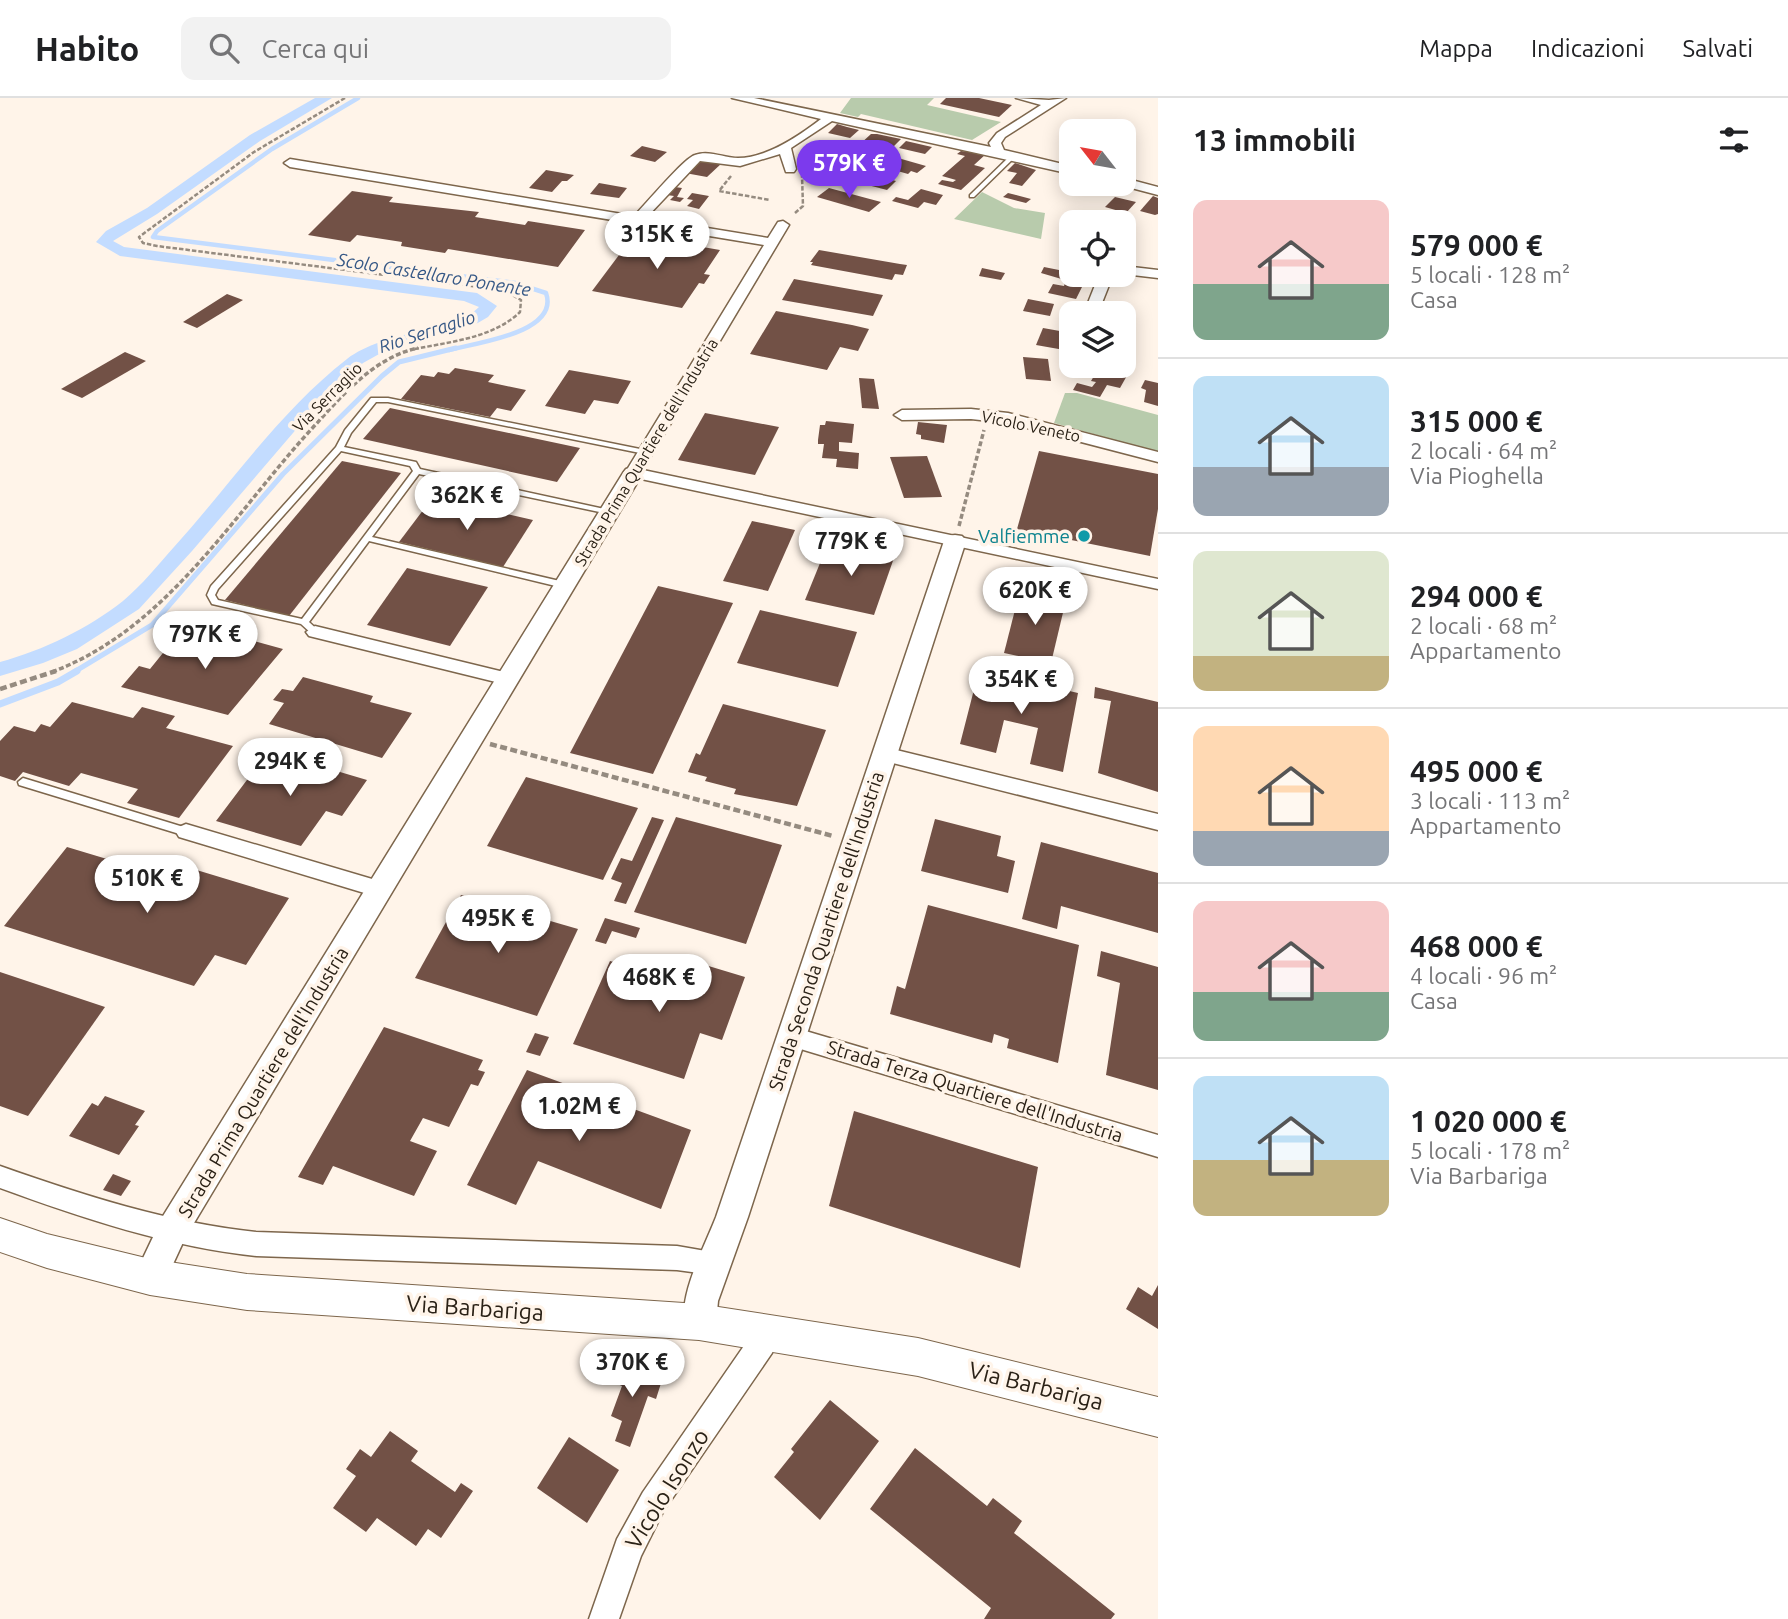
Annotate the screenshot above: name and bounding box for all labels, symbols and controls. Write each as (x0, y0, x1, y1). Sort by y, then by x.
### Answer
search box (181, 17, 671, 80)
icon: search (205, 29, 243, 67)
text: Habito (35, 30, 139, 67)
text: Cerca qui (261, 34, 369, 63)
text: Mappa (1419, 35, 1493, 62)
text: Indicazioni (1531, 35, 1645, 62)
text: Salvati (1683, 35, 1753, 62)
north arrow (1059, 119, 1136, 196)
map controls (1059, 119, 1136, 378)
icon: filters (1715, 121, 1753, 159)
text: 13 immobili (1193, 123, 1356, 157)
pin: 579K € (792, 140, 906, 200)
text: 579K € (813, 150, 885, 175)
button: locate (1059, 210, 1136, 287)
pin: 315K € (600, 212, 714, 271)
text: 315K € (621, 221, 693, 246)
icon: home (1249, 228, 1333, 312)
text: 579 000 € (1410, 228, 1543, 262)
water label: Scolo Castellaro Ponente (335, 249, 532, 299)
text: 5 locali · 128 m² (1410, 262, 1570, 287)
text: Casa (1410, 287, 1458, 312)
button: layers (1059, 301, 1136, 378)
water label: Rio Serraglio (376, 306, 478, 356)
street label: Strada Prima Quartiere dell'Industria (571, 335, 721, 569)
street label: Via Serraglio (289, 359, 365, 435)
icon: home (1249, 404, 1333, 488)
text: 315 000 € (1410, 404, 1543, 438)
street label: Vicolo Veneto (980, 407, 1082, 445)
text: 2 locali · 64 m² (1410, 438, 1557, 463)
text: Via Pioghella (1410, 463, 1544, 488)
pin: 362K € (410, 472, 524, 532)
text: 362K € (431, 482, 503, 507)
pin: 779K € (794, 518, 908, 578)
place label: Valfiemme (978, 525, 1070, 547)
text: 779K € (815, 528, 887, 553)
marker: Valfiemme (1076, 528, 1092, 544)
pin: 620K € (978, 568, 1092, 627)
text: 620K € (999, 577, 1071, 602)
icon: home (1249, 579, 1333, 663)
text: 294 000 € (1410, 579, 1543, 613)
pin: 797K € (148, 612, 262, 671)
text: 2 locali · 68 m² (1410, 613, 1557, 638)
text: 797K € (169, 621, 241, 646)
text: Appartamento (1410, 638, 1561, 663)
pin: 354K € (964, 656, 1078, 716)
text: 354K € (985, 666, 1057, 691)
pin: 294K € (233, 738, 347, 798)
text: 294K € (254, 748, 326, 773)
icon: home (1249, 754, 1333, 838)
text: 495 000 € (1410, 754, 1543, 788)
street label: Strada Seconda Quartiere dell'Industria (764, 769, 888, 1093)
text: 3 locali · 113 m² (1410, 788, 1570, 813)
text: Appartamento (1410, 813, 1561, 838)
pin: 510K € (90, 856, 204, 915)
text: 510K € (111, 865, 183, 890)
pin: 495K € (441, 896, 555, 955)
text: 495K € (462, 905, 534, 930)
icon: home (1249, 929, 1333, 1013)
text: 468 000 € (1410, 929, 1543, 963)
street label: Strada Prima Quartiere dell'Industria (173, 943, 353, 1221)
pin: 468K € (602, 954, 716, 1014)
text: 4 locali · 96 m² (1410, 963, 1557, 988)
text: 468K € (623, 964, 695, 989)
text: Casa (1410, 988, 1458, 1013)
street label: Strada Terza Quartiere dell'Industria (824, 1035, 1126, 1147)
pin: 1.02M € (514, 1084, 644, 1143)
text: 1.02M € (537, 1093, 621, 1118)
icon: home (1249, 1104, 1333, 1188)
text: 1 020 000 € (1410, 1104, 1567, 1138)
text: 5 locali · 178 m² (1410, 1138, 1570, 1163)
text: Via Barbariga (1410, 1163, 1548, 1188)
street label: Via Barbariga (405, 1290, 545, 1325)
pin: 370K € (575, 1340, 689, 1399)
text: 370K € (596, 1349, 668, 1374)
street label: Via Barbariga (966, 1357, 1106, 1414)
street label: Vicolo Isonzo (620, 1424, 713, 1553)

